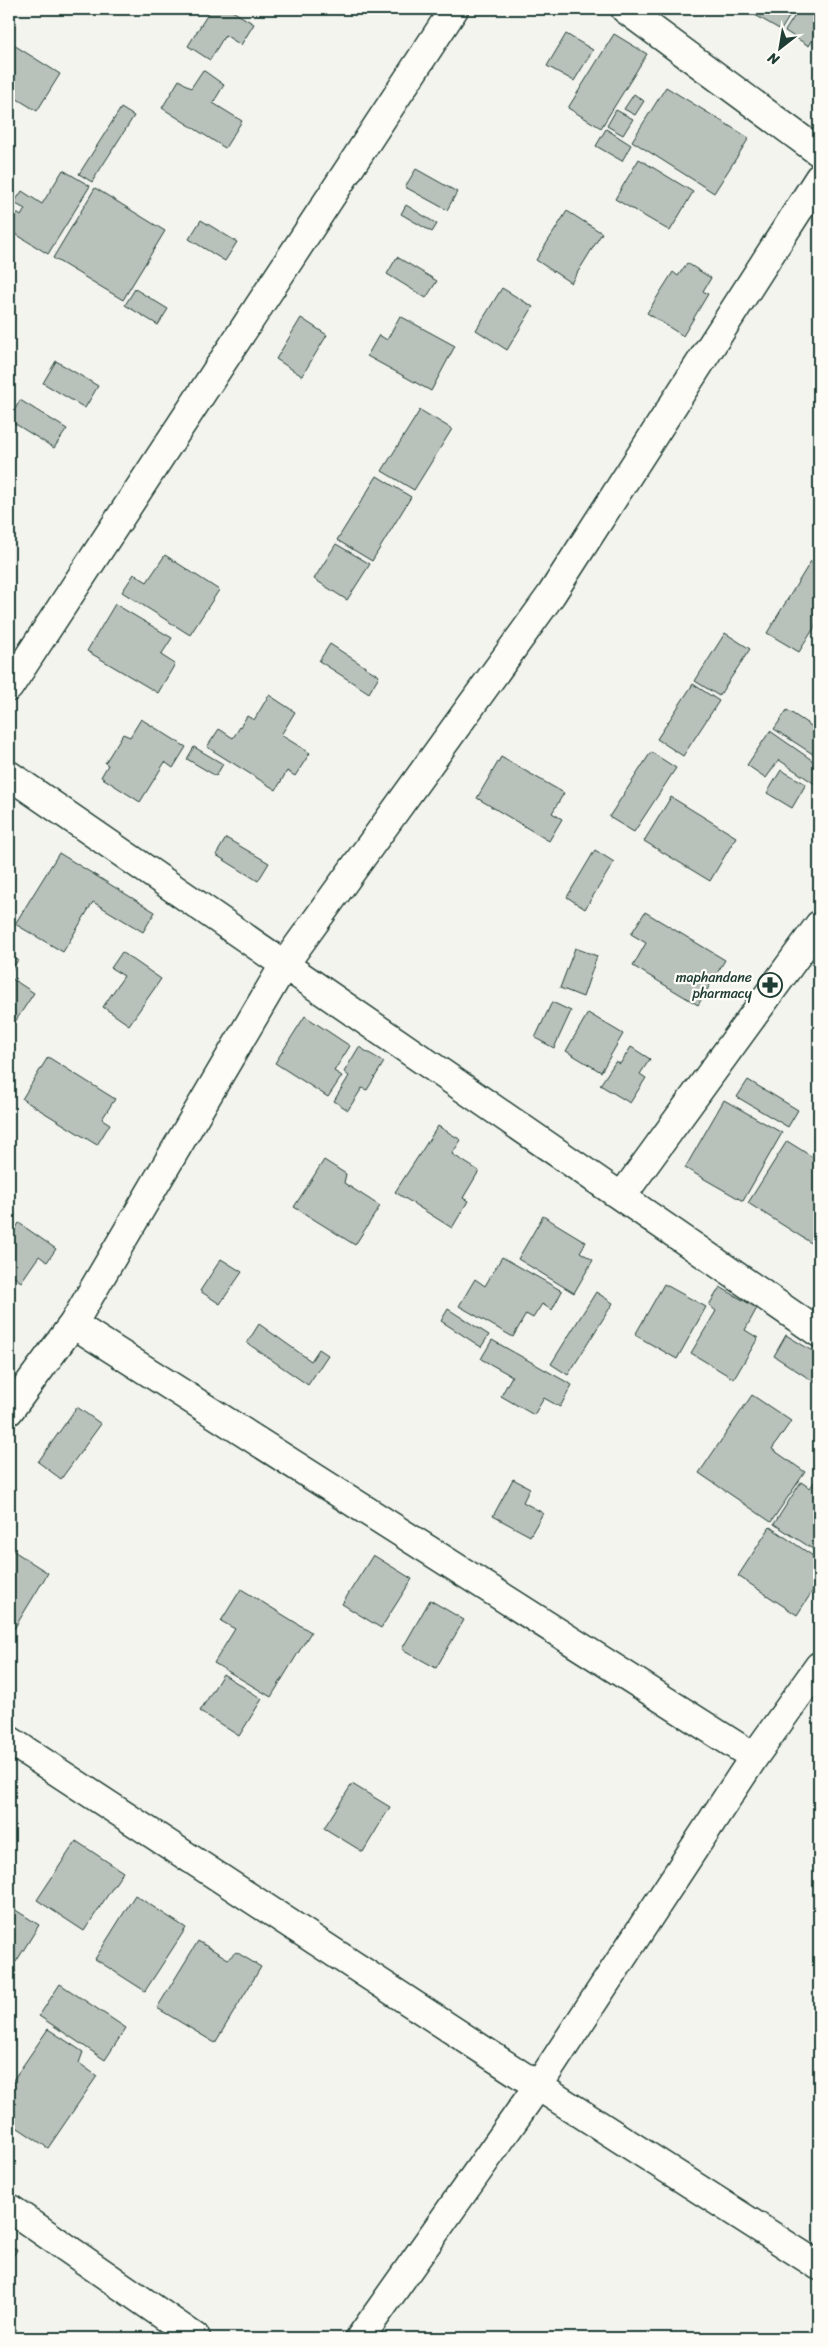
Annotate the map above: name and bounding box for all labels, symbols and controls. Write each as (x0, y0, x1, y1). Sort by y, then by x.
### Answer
north arrow (756, 22, 806, 72)
text: N (763, 45, 785, 72)
place label: maphandane pharmacy (676, 965, 753, 1006)
pharmacy icon: maphandane pharmacy (757, 972, 783, 998)

